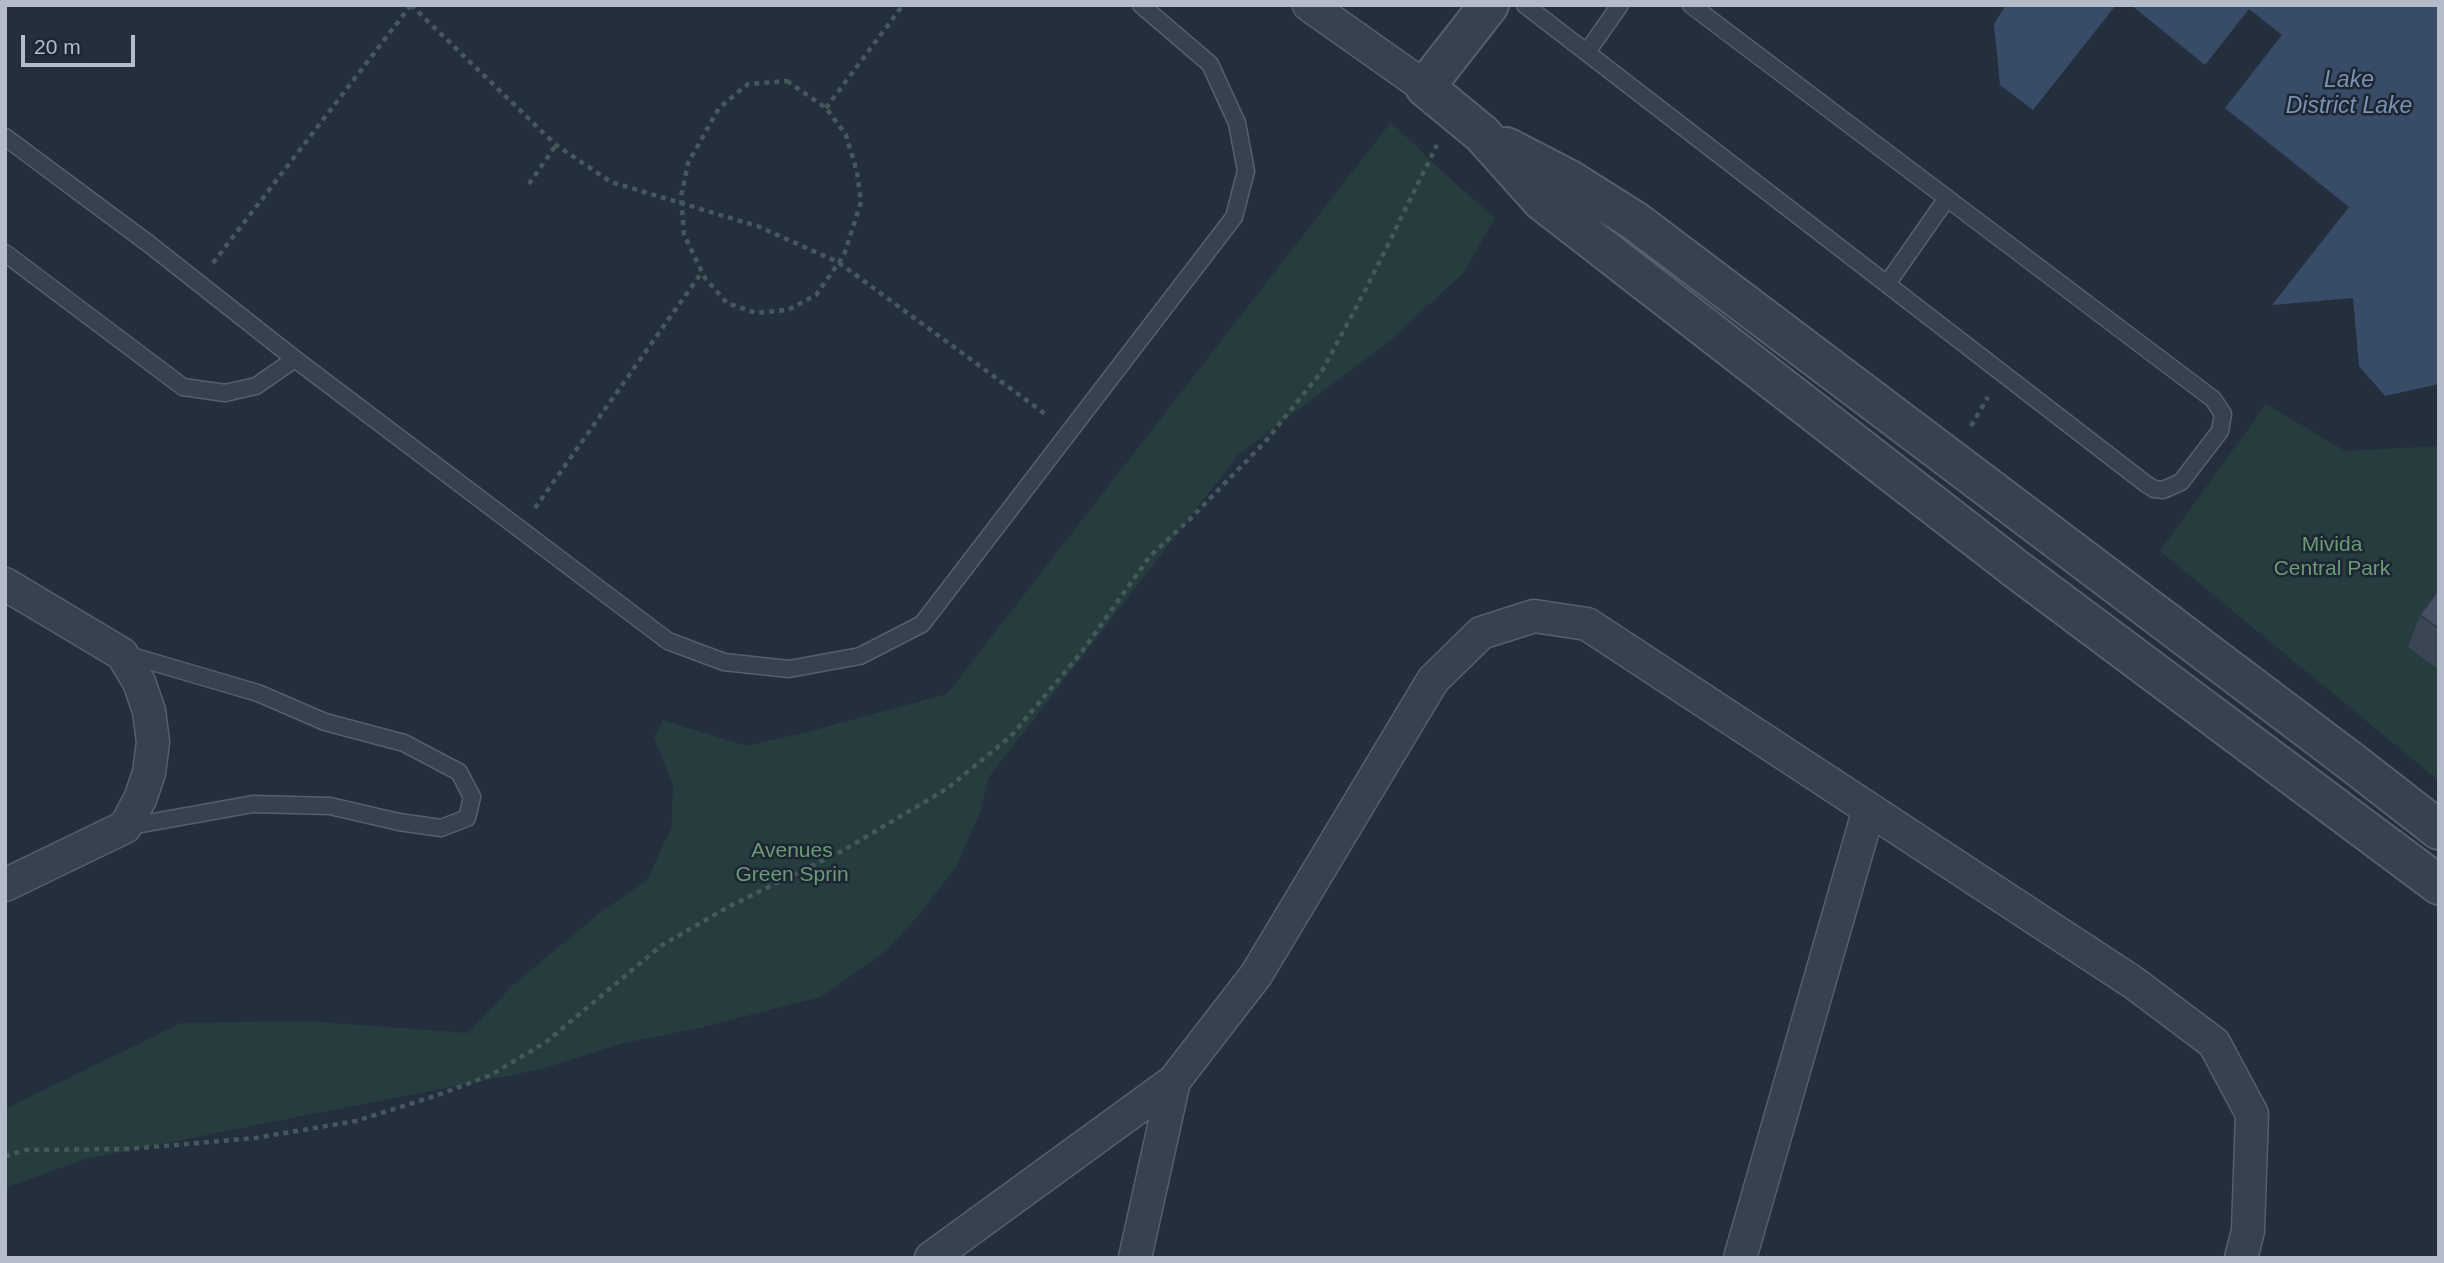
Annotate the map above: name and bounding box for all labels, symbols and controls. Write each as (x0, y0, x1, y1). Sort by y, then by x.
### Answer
scale bar (24, 21, 138, 65)
text: 20 m (34, 35, 81, 58)
water label: Lake District Lake (2286, 67, 2412, 121)
park label: Mivida Central Park (2274, 532, 2390, 582)
park label: Avenues Green Sprin (735, 838, 849, 888)

